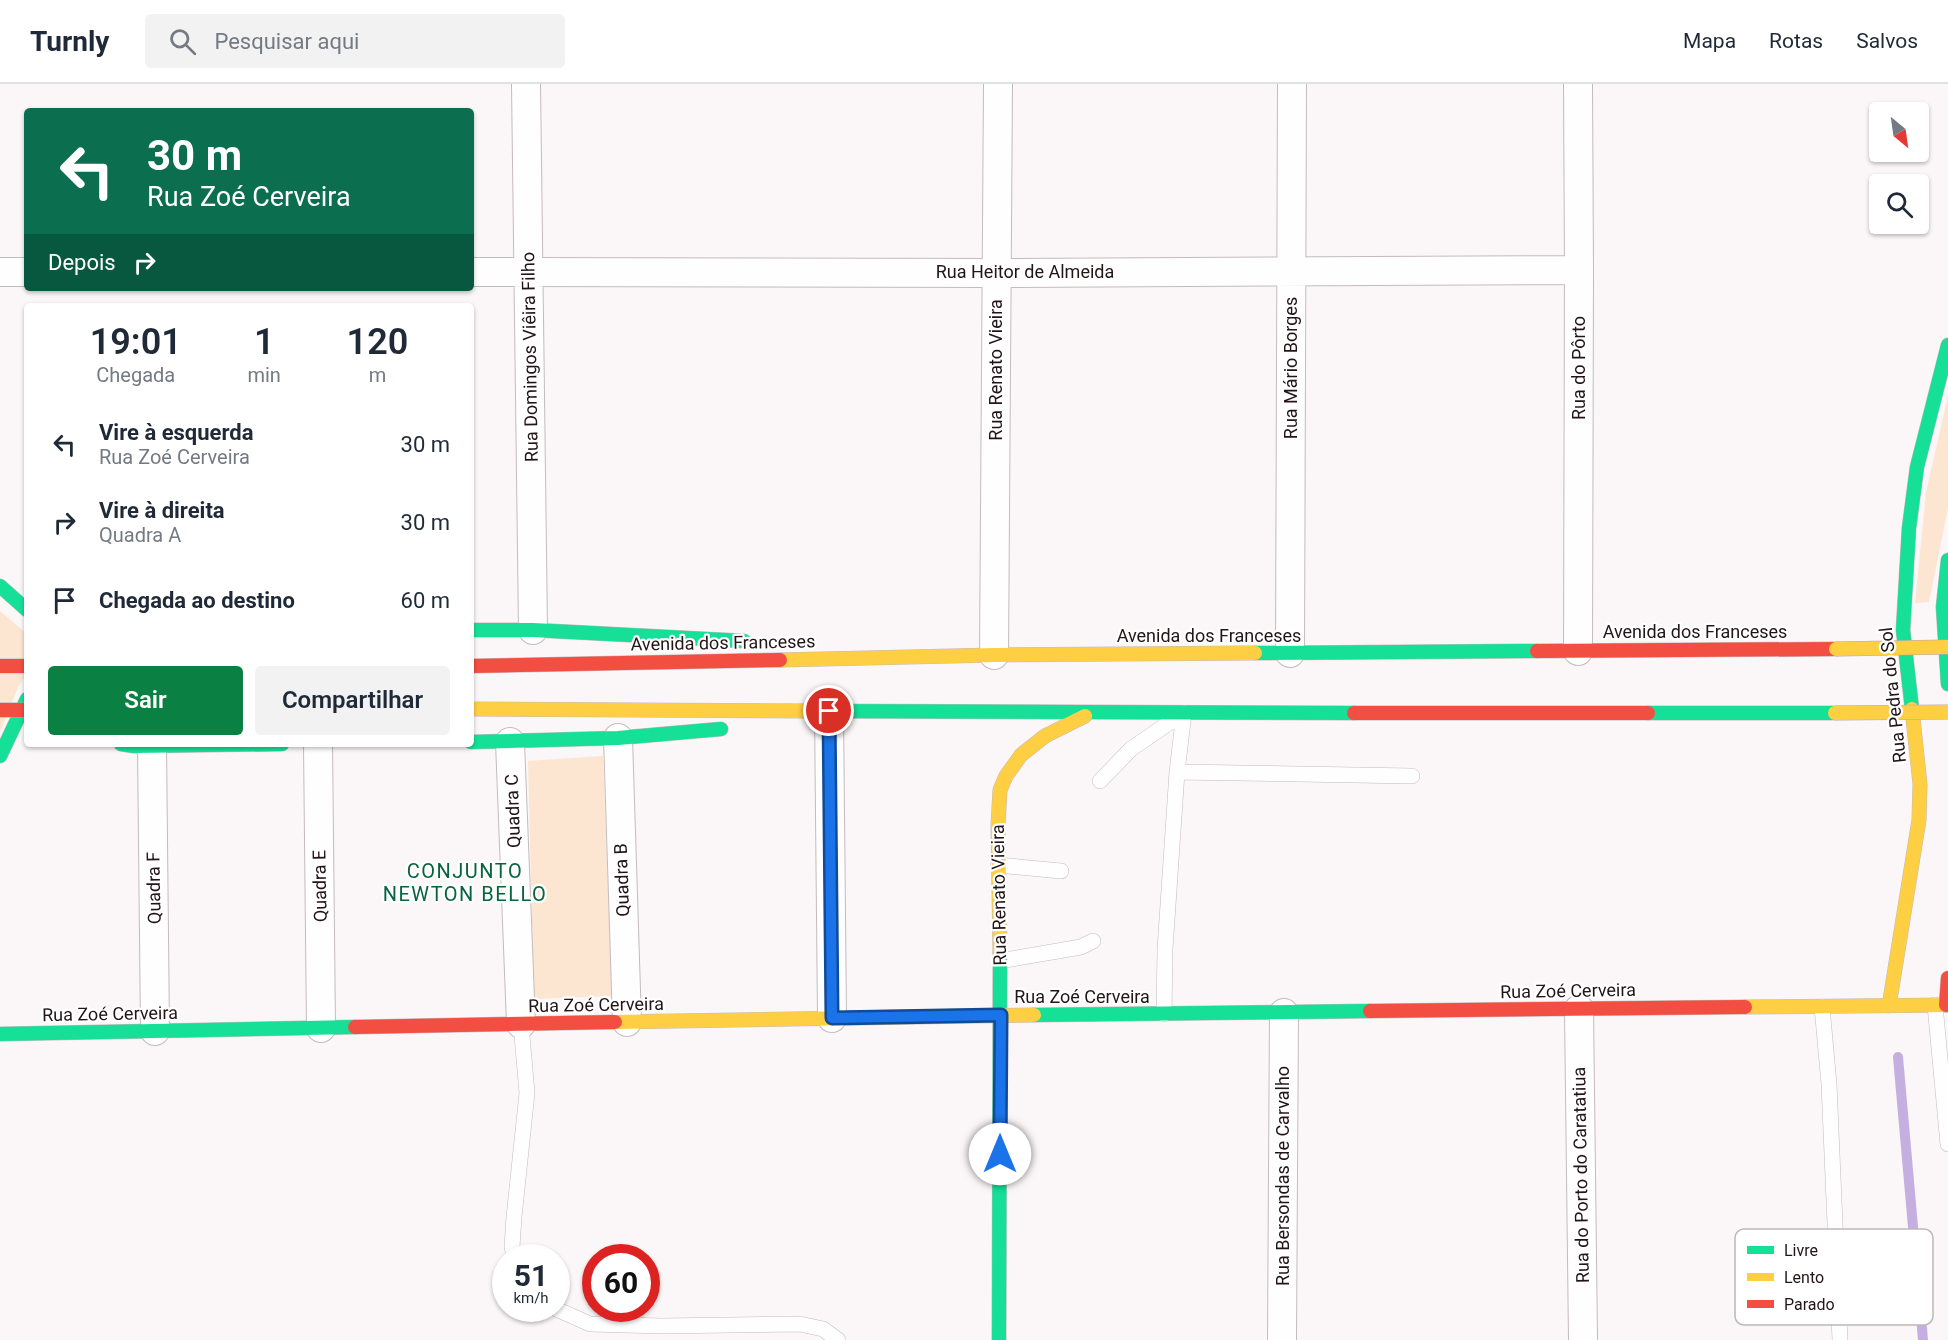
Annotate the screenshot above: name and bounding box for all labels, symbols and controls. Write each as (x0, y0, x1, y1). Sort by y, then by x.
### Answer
search box (145, 14, 565, 68)
text: Turnly (30, 25, 109, 58)
icon: search (166, 25, 199, 58)
text: Pesquisar aqui (214, 29, 359, 54)
text: Mapa (1683, 29, 1736, 53)
text: Rotas (1769, 29, 1823, 53)
text: Salvos (1856, 29, 1918, 53)
north arrow (1869, 102, 1929, 162)
map controls (1869, 102, 1929, 234)
text: 30 m (147, 131, 242, 180)
icon: left (48, 132, 126, 210)
button: search (1869, 174, 1929, 234)
text: Rua Zoé Cerveira (147, 181, 351, 213)
icon: right (128, 246, 161, 279)
text: Depois (48, 250, 116, 275)
street label: Rua Domingos Viêira Filho (517, 252, 542, 462)
street label: Rua Heitor de Almeida (936, 261, 1114, 282)
street label: Rua Mário Borges (1280, 297, 1301, 439)
street label: Rua Renato Vieira (985, 299, 1006, 441)
street label: Rua do Pôrto (1568, 316, 1589, 420)
text: 19:01 (90, 321, 182, 363)
text: 1 (254, 321, 274, 363)
text: 120 (347, 321, 408, 363)
text: Chegada (96, 363, 175, 387)
text: min (247, 363, 281, 387)
text: m (369, 363, 386, 387)
text: Vire à esquerda (99, 420, 253, 445)
icon: left (48, 428, 81, 461)
text: 30 m (401, 432, 450, 457)
text: Rua Zoé Cerveira (99, 445, 250, 469)
text: Vire à direita (99, 498, 225, 523)
icon: right (48, 506, 81, 539)
text: 30 m (401, 510, 450, 535)
text: Quadra A (99, 523, 181, 547)
icon: arrive (48, 584, 81, 617)
text: Chegada ao destino (99, 588, 295, 613)
text: 60 m (401, 588, 450, 613)
street label: Avenida dos Franceses (1603, 621, 1787, 642)
street label: Avenida dos Franceses (1117, 625, 1301, 646)
street label: Rua Pedra do Sol (1875, 626, 1910, 764)
street label: Avenida dos Franceses (631, 630, 815, 655)
button: Sair (48, 666, 243, 735)
button: Compartilhar (255, 666, 450, 735)
pin (803, 685, 854, 736)
icon: arrive (812, 694, 845, 727)
street label: Quadra C (501, 774, 524, 848)
street label: Rua Renato Vieira (987, 824, 1010, 966)
street label: Quadra B (610, 843, 633, 917)
street label: Quadra E (308, 850, 331, 922)
street label: Quadra F (142, 852, 165, 924)
district label: CONJUNTO NEWTON BELLO (383, 859, 547, 906)
street label: Rua Zoé Cerveira (1500, 979, 1636, 1002)
street label: Rua Zoé Cerveira (1014, 986, 1150, 1007)
street label: Rua Zoé Cerveira (528, 993, 664, 1016)
street label: Rua Zoé Cerveira (42, 1002, 178, 1025)
street label: Rua Bersondas de Carvalho (1272, 1066, 1293, 1286)
street label: Rua do Porto do Caratatiua (1568, 1067, 1593, 1283)
position arrow (968, 1122, 1032, 1186)
legend (1735, 1229, 1933, 1325)
text: Livre (1784, 1241, 1818, 1260)
speed limit sign: 60 (582, 1244, 660, 1322)
text: 51 (514, 1258, 548, 1293)
text: Lento (1784, 1268, 1824, 1287)
text: km/h (513, 1289, 549, 1307)
text: Parado (1784, 1295, 1835, 1314)

